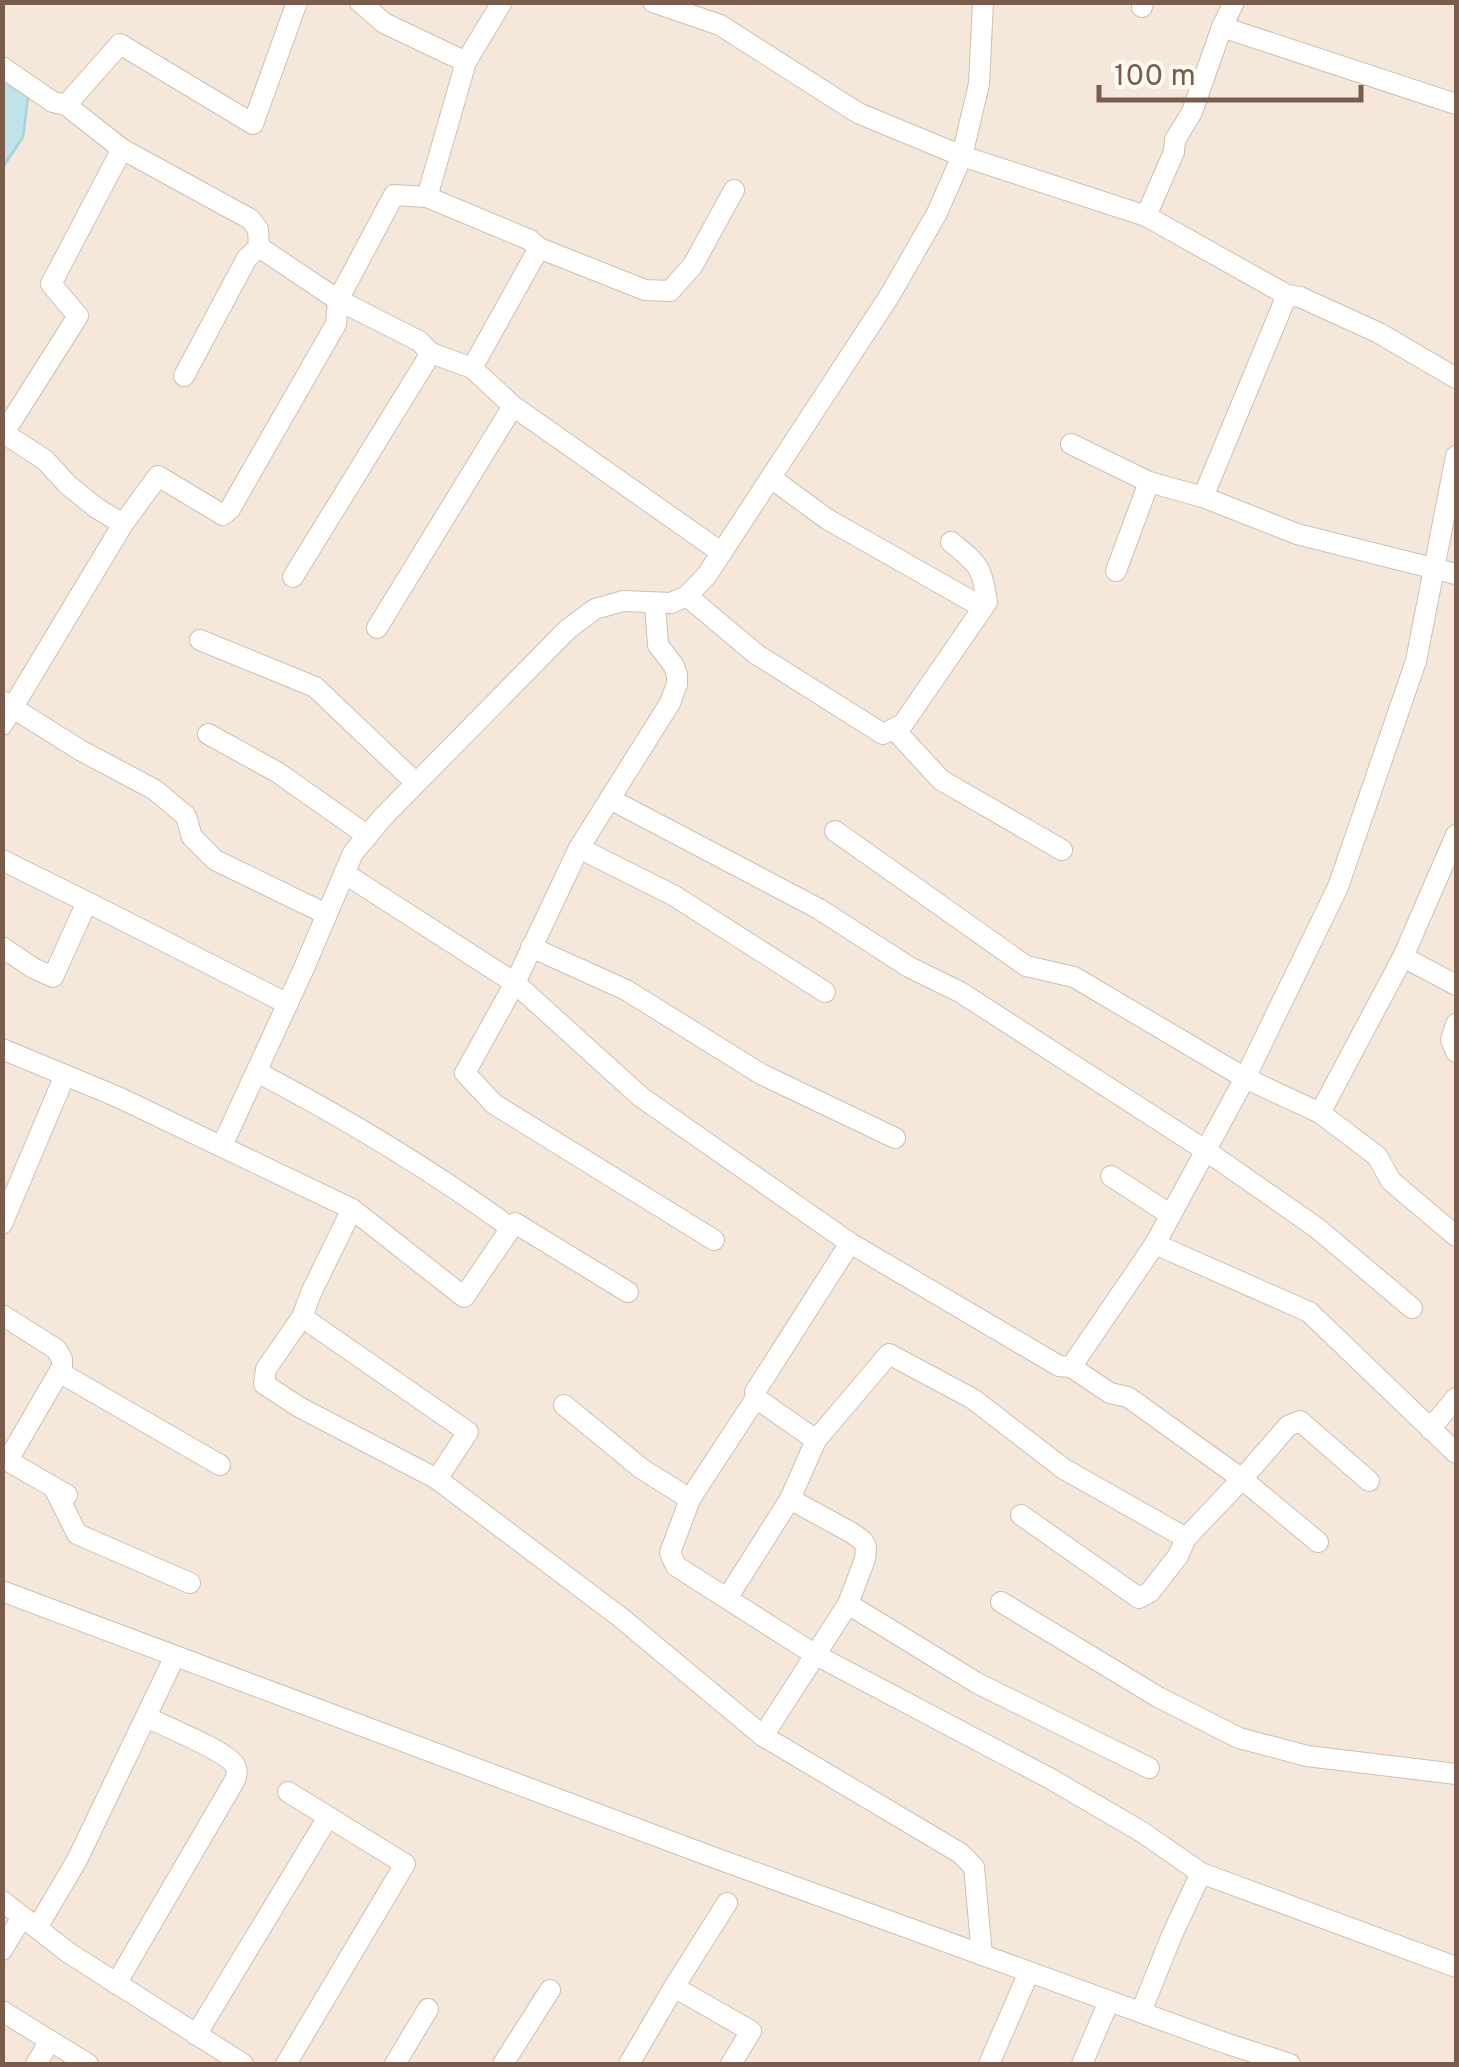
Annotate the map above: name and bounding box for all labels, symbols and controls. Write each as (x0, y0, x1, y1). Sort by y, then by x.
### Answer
scale bar (1099, 40, 1362, 102)
text: 100 m (1114, 59, 1196, 96)

